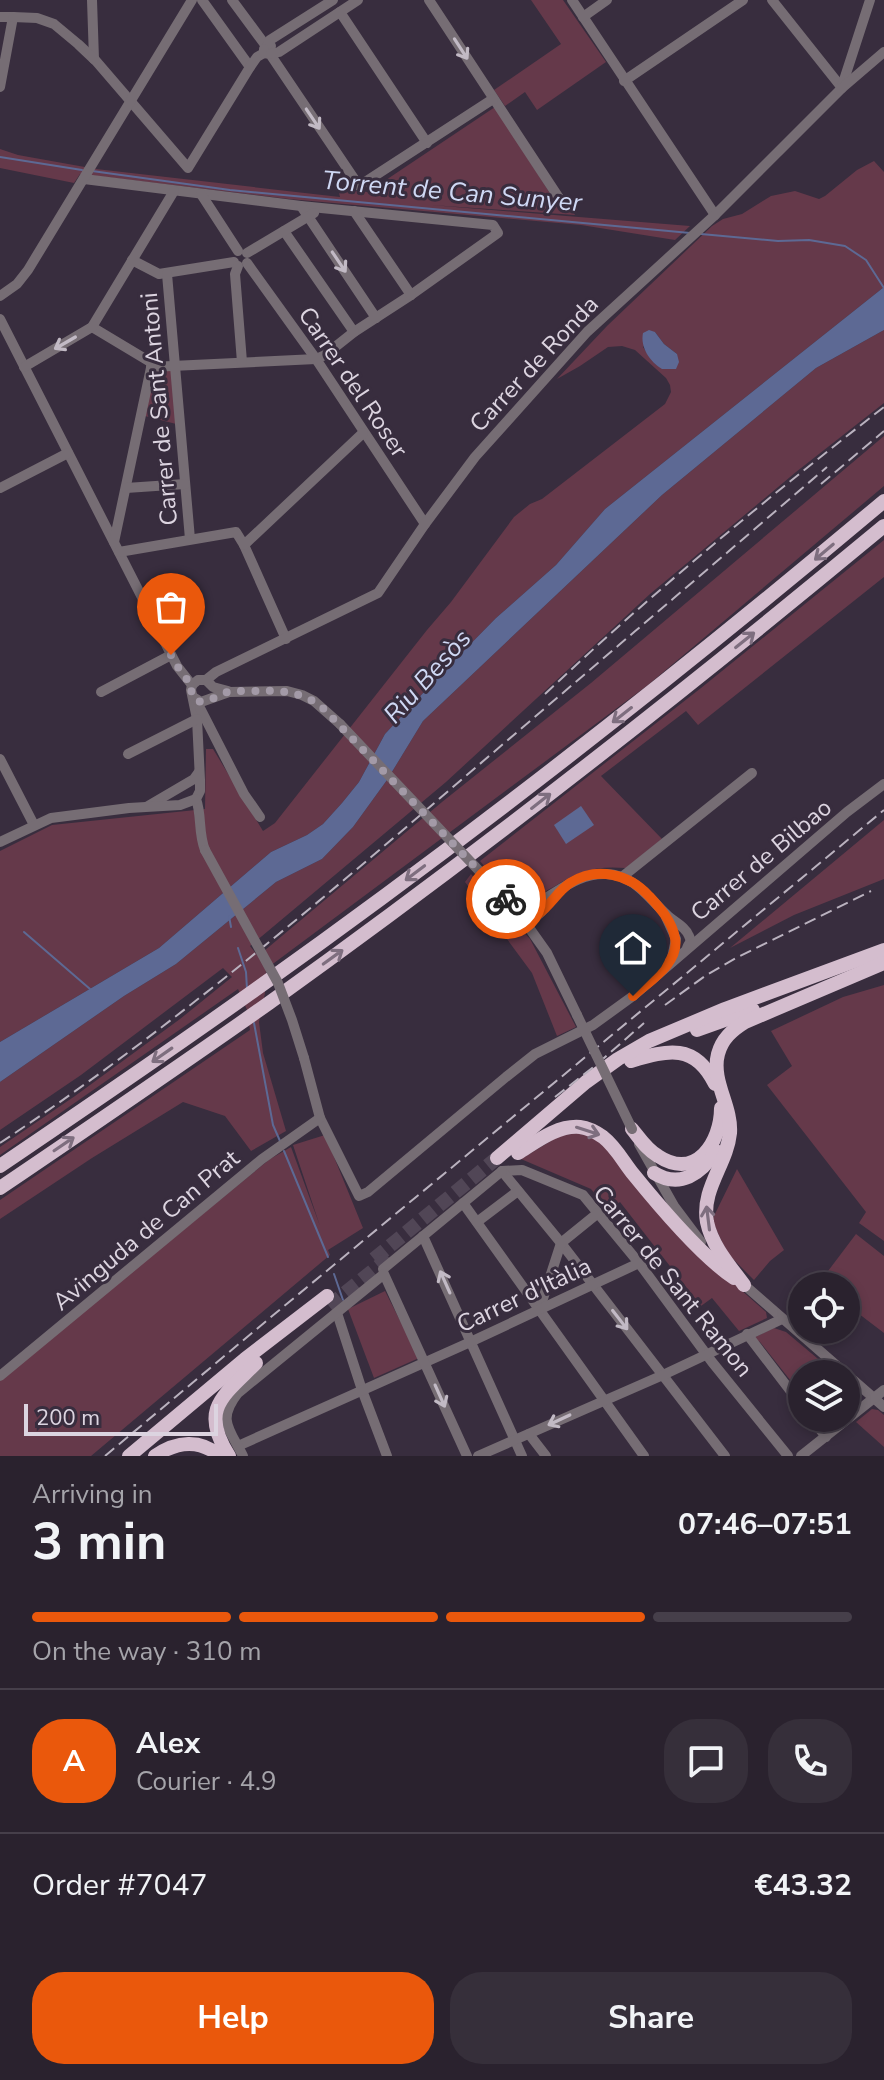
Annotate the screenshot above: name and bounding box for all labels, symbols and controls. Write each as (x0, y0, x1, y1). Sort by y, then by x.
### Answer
one-way arrow (453, 38, 470, 60)
one-way arrow (305, 108, 321, 130)
water label: Torrent de Can Sunyer (321, 163, 584, 220)
one-way arrow (330, 250, 347, 272)
street label: Carrer de Ronda (462, 289, 606, 439)
street label: Carrer de Sant Antoni (133, 291, 185, 527)
street label: Carrer del Roser (291, 300, 415, 464)
one-way arrow (54, 336, 78, 351)
one-way arrow (814, 543, 835, 561)
pin (137, 573, 205, 655)
icon: bag (149, 585, 193, 629)
water label: Riu Besòs (376, 622, 479, 731)
one-way arrow (734, 631, 755, 649)
one-way arrow (612, 707, 633, 724)
street label: Carrer de Bilbao (684, 792, 838, 928)
one-way arrow (530, 793, 551, 810)
courier (466, 859, 546, 939)
one-way arrow (405, 864, 427, 881)
icon: bike (484, 877, 528, 921)
pin (599, 914, 667, 996)
icon: home (611, 926, 655, 970)
one-way arrow (321, 948, 343, 965)
one-way arrow (152, 1047, 174, 1063)
one-way arrow (575, 1125, 600, 1140)
one-way arrow (53, 1136, 75, 1152)
street label: Avinguda de Can Prat (46, 1142, 247, 1318)
street label: Carrer de Sant Ramon (586, 1178, 760, 1384)
one-way arrow (701, 1205, 716, 1232)
street label: Carrer d'Itàlia (452, 1250, 596, 1340)
one-way arrow (436, 1271, 451, 1295)
map controls (788, 1272, 860, 1432)
button: locate (788, 1272, 860, 1344)
one-way arrow (611, 1309, 629, 1330)
button: layers (788, 1360, 860, 1432)
one-way arrow (433, 1383, 448, 1407)
scale bar (24, 1400, 218, 1436)
text: 200 m (36, 1403, 100, 1433)
one-way arrow (547, 1414, 572, 1429)
text: Arriving in (32, 1477, 153, 1512)
text: 07:46–07:51 (678, 1504, 852, 1545)
text: 3 min (32, 1506, 167, 1577)
text: On the way · 310 m (32, 1634, 261, 1669)
button: chat (664, 1719, 748, 1803)
button: phone (768, 1719, 852, 1803)
text: Alex (136, 1723, 200, 1764)
text: A (63, 1741, 85, 1782)
text: Courier · 4.9 (136, 1764, 277, 1799)
text: Order #7047 (32, 1865, 207, 1906)
text: €43.32 (755, 1865, 852, 1906)
button: Help (32, 1972, 434, 2064)
button: Share (450, 1972, 852, 2064)

